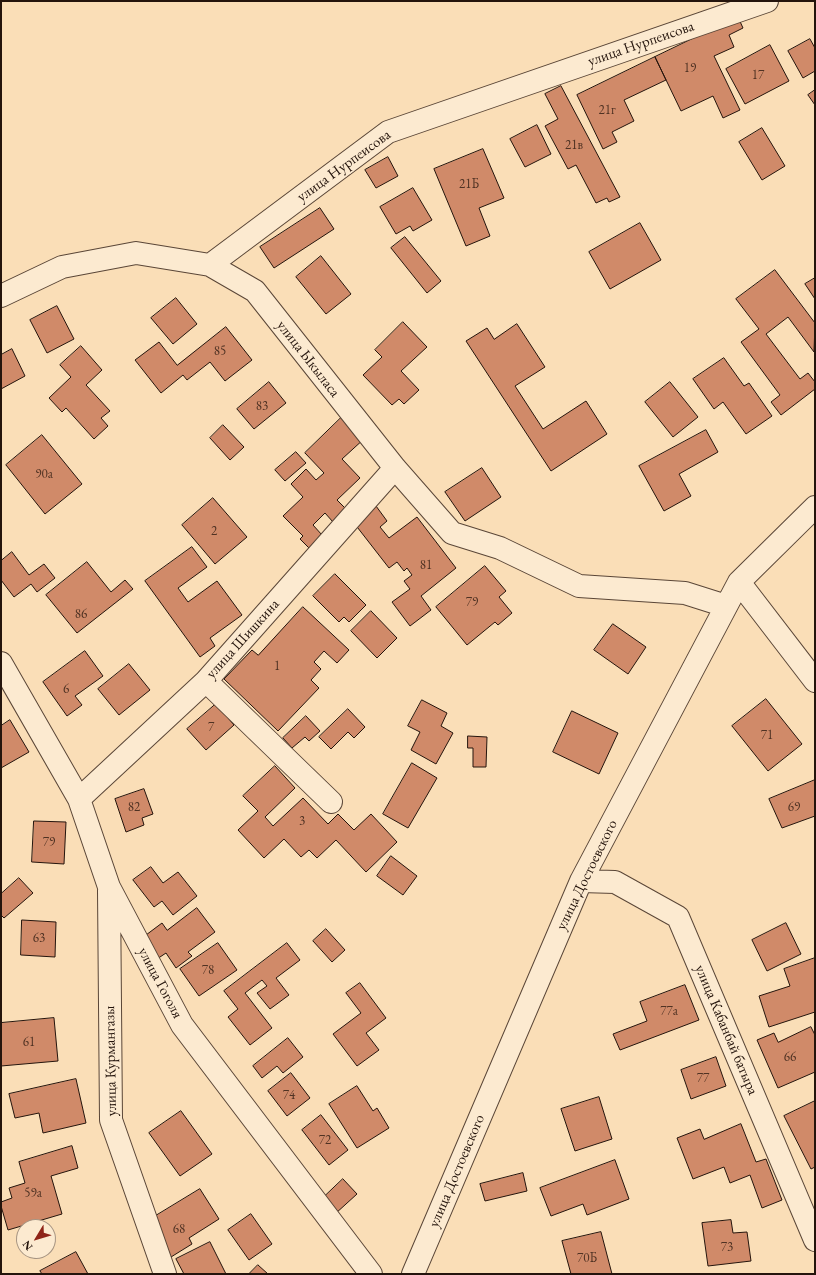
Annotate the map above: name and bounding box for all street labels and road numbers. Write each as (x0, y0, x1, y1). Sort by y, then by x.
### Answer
street label: улица Нурпеисова (585, 17, 697, 71)
street label: улица Нурпеисова (294, 126, 394, 206)
street label: улица Ыкыласа (272, 317, 344, 401)
street label: улица Шишкина (203, 596, 283, 682)
street label: улица Достоевского (552, 817, 622, 933)
street label: улица Гоголя (134, 944, 186, 1022)
street label: улица Кабанбай батыра (690, 962, 762, 1098)
street label: улица Курмангазы (101, 1005, 121, 1117)
street label: улица Достоевского (425, 1112, 489, 1230)

